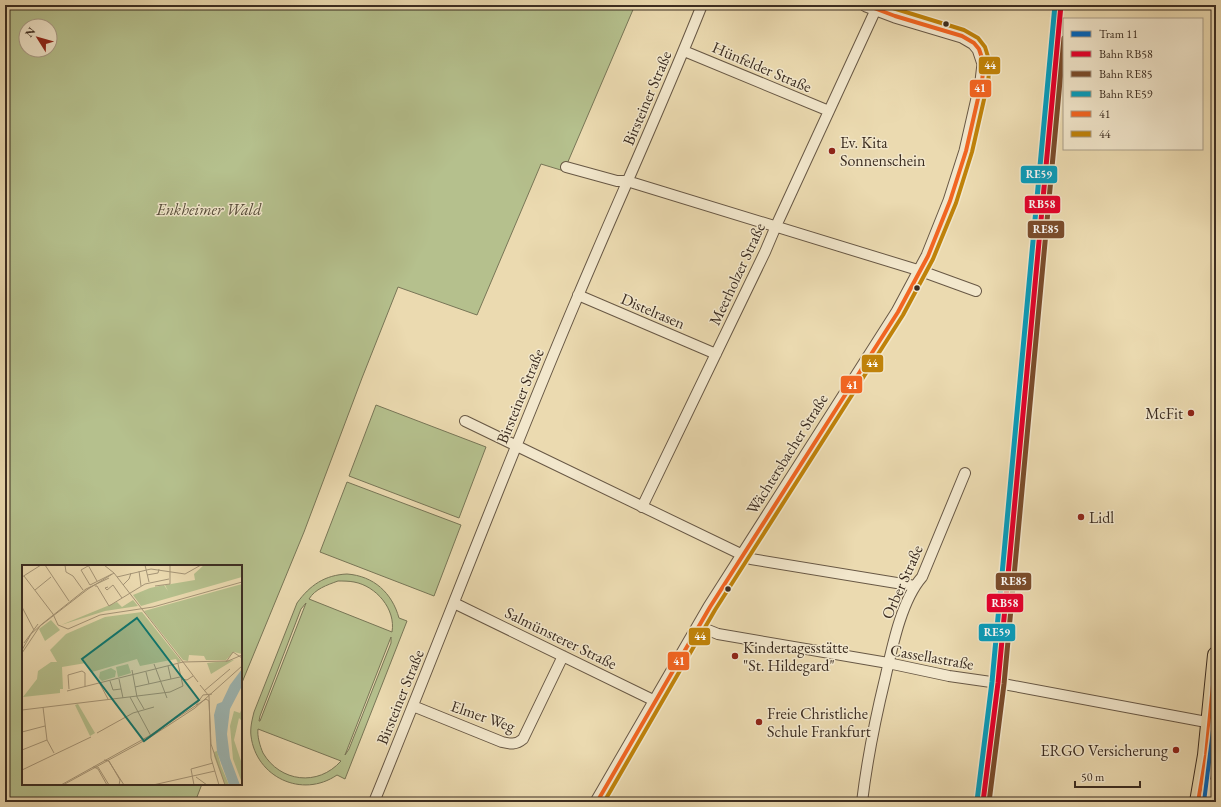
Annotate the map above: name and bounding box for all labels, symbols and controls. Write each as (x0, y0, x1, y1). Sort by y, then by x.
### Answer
north arrow (18, 18, 58, 58)
legend (1063, 18, 1203, 150)
unlabelled marker (941, 19, 951, 29)
text: N (22, 24, 38, 40)
text: Tram 11 (1099, 26, 1138, 42)
street label: Hünfelder Straße (709, 37, 815, 97)
text: Bahn RB58 (1099, 46, 1153, 62)
street label: Birsteiner Straße (618, 48, 676, 148)
line badge: 44 (978, 56, 1001, 75)
text: 44 (984, 58, 996, 72)
text: Bahn RE85 (1099, 66, 1153, 82)
line badge: 41 (969, 79, 992, 98)
text: 41 (974, 81, 986, 95)
text: Bahn RE59 (1099, 86, 1153, 102)
text: 41 (1099, 106, 1111, 122)
text: 44 (1099, 126, 1111, 142)
place label: Ev. Kita Sonnenschein (840, 132, 926, 171)
marker: Ev. Kita Sonnenschein (827, 146, 837, 156)
line badge: RE59 (1020, 165, 1058, 184)
text: RE59 (1026, 167, 1052, 181)
line badge: RB58 (1024, 195, 1061, 214)
text: RB58 (1029, 197, 1056, 211)
park label: Enkheimer Wald (156, 199, 262, 220)
street label: Meerholzer Straße (704, 219, 770, 329)
line badge: RE85 (1027, 220, 1065, 239)
text: RE85 (1033, 222, 1059, 236)
unlabelled marker (912, 283, 922, 293)
street label: Distelrasen (618, 288, 689, 334)
street label: Birsteiner Straße (491, 345, 549, 447)
line badge: 44 (861, 354, 884, 373)
text: 44 (866, 356, 878, 370)
line badge: 41 (840, 375, 863, 394)
text: 41 (846, 378, 858, 392)
street label: Wächtersbacher Straße (741, 390, 833, 518)
place label: McFit (1145, 403, 1183, 424)
marker: McFit (1186, 408, 1196, 418)
place label: Lidl (1089, 507, 1114, 528)
marker: Lidl (1076, 512, 1086, 522)
street label: Orber Straße (876, 542, 928, 622)
inset map (22, 565, 242, 785)
line badge: RE85 (995, 572, 1032, 591)
text: RE85 (1001, 574, 1027, 588)
unlabelled marker (723, 584, 733, 594)
line badge: RB58 (986, 593, 1024, 613)
text: RB58 (992, 596, 1019, 610)
street label: Salmünsterer Straße (502, 602, 620, 674)
line badge: RE59 (978, 623, 1016, 642)
text: RE59 (984, 625, 1010, 639)
line badge: 44 (688, 627, 711, 646)
text: 44 (694, 629, 706, 643)
place label: Kindertagesstätte "St. Hildegard" (743, 637, 849, 676)
street label: Cassellastraße (889, 639, 975, 675)
street label: Birsteiner Straße (371, 646, 429, 748)
line badge: 41 (667, 651, 690, 671)
marker: Kindertagesstätte "St. Hildegard" (730, 651, 740, 661)
text: 41 (673, 654, 685, 668)
street label: Elmer Weg (448, 695, 519, 737)
place label: Freie Christliche Schule Frankfurt (767, 703, 871, 742)
marker: Freie Christliche Schule Frankfurt (754, 717, 764, 727)
place label: ERGO Versicherung (1040, 740, 1169, 761)
marker: ERGO Versicherung (1171, 745, 1181, 755)
scale bar (1075, 763, 1140, 789)
text: 50 m (1081, 769, 1105, 785)

